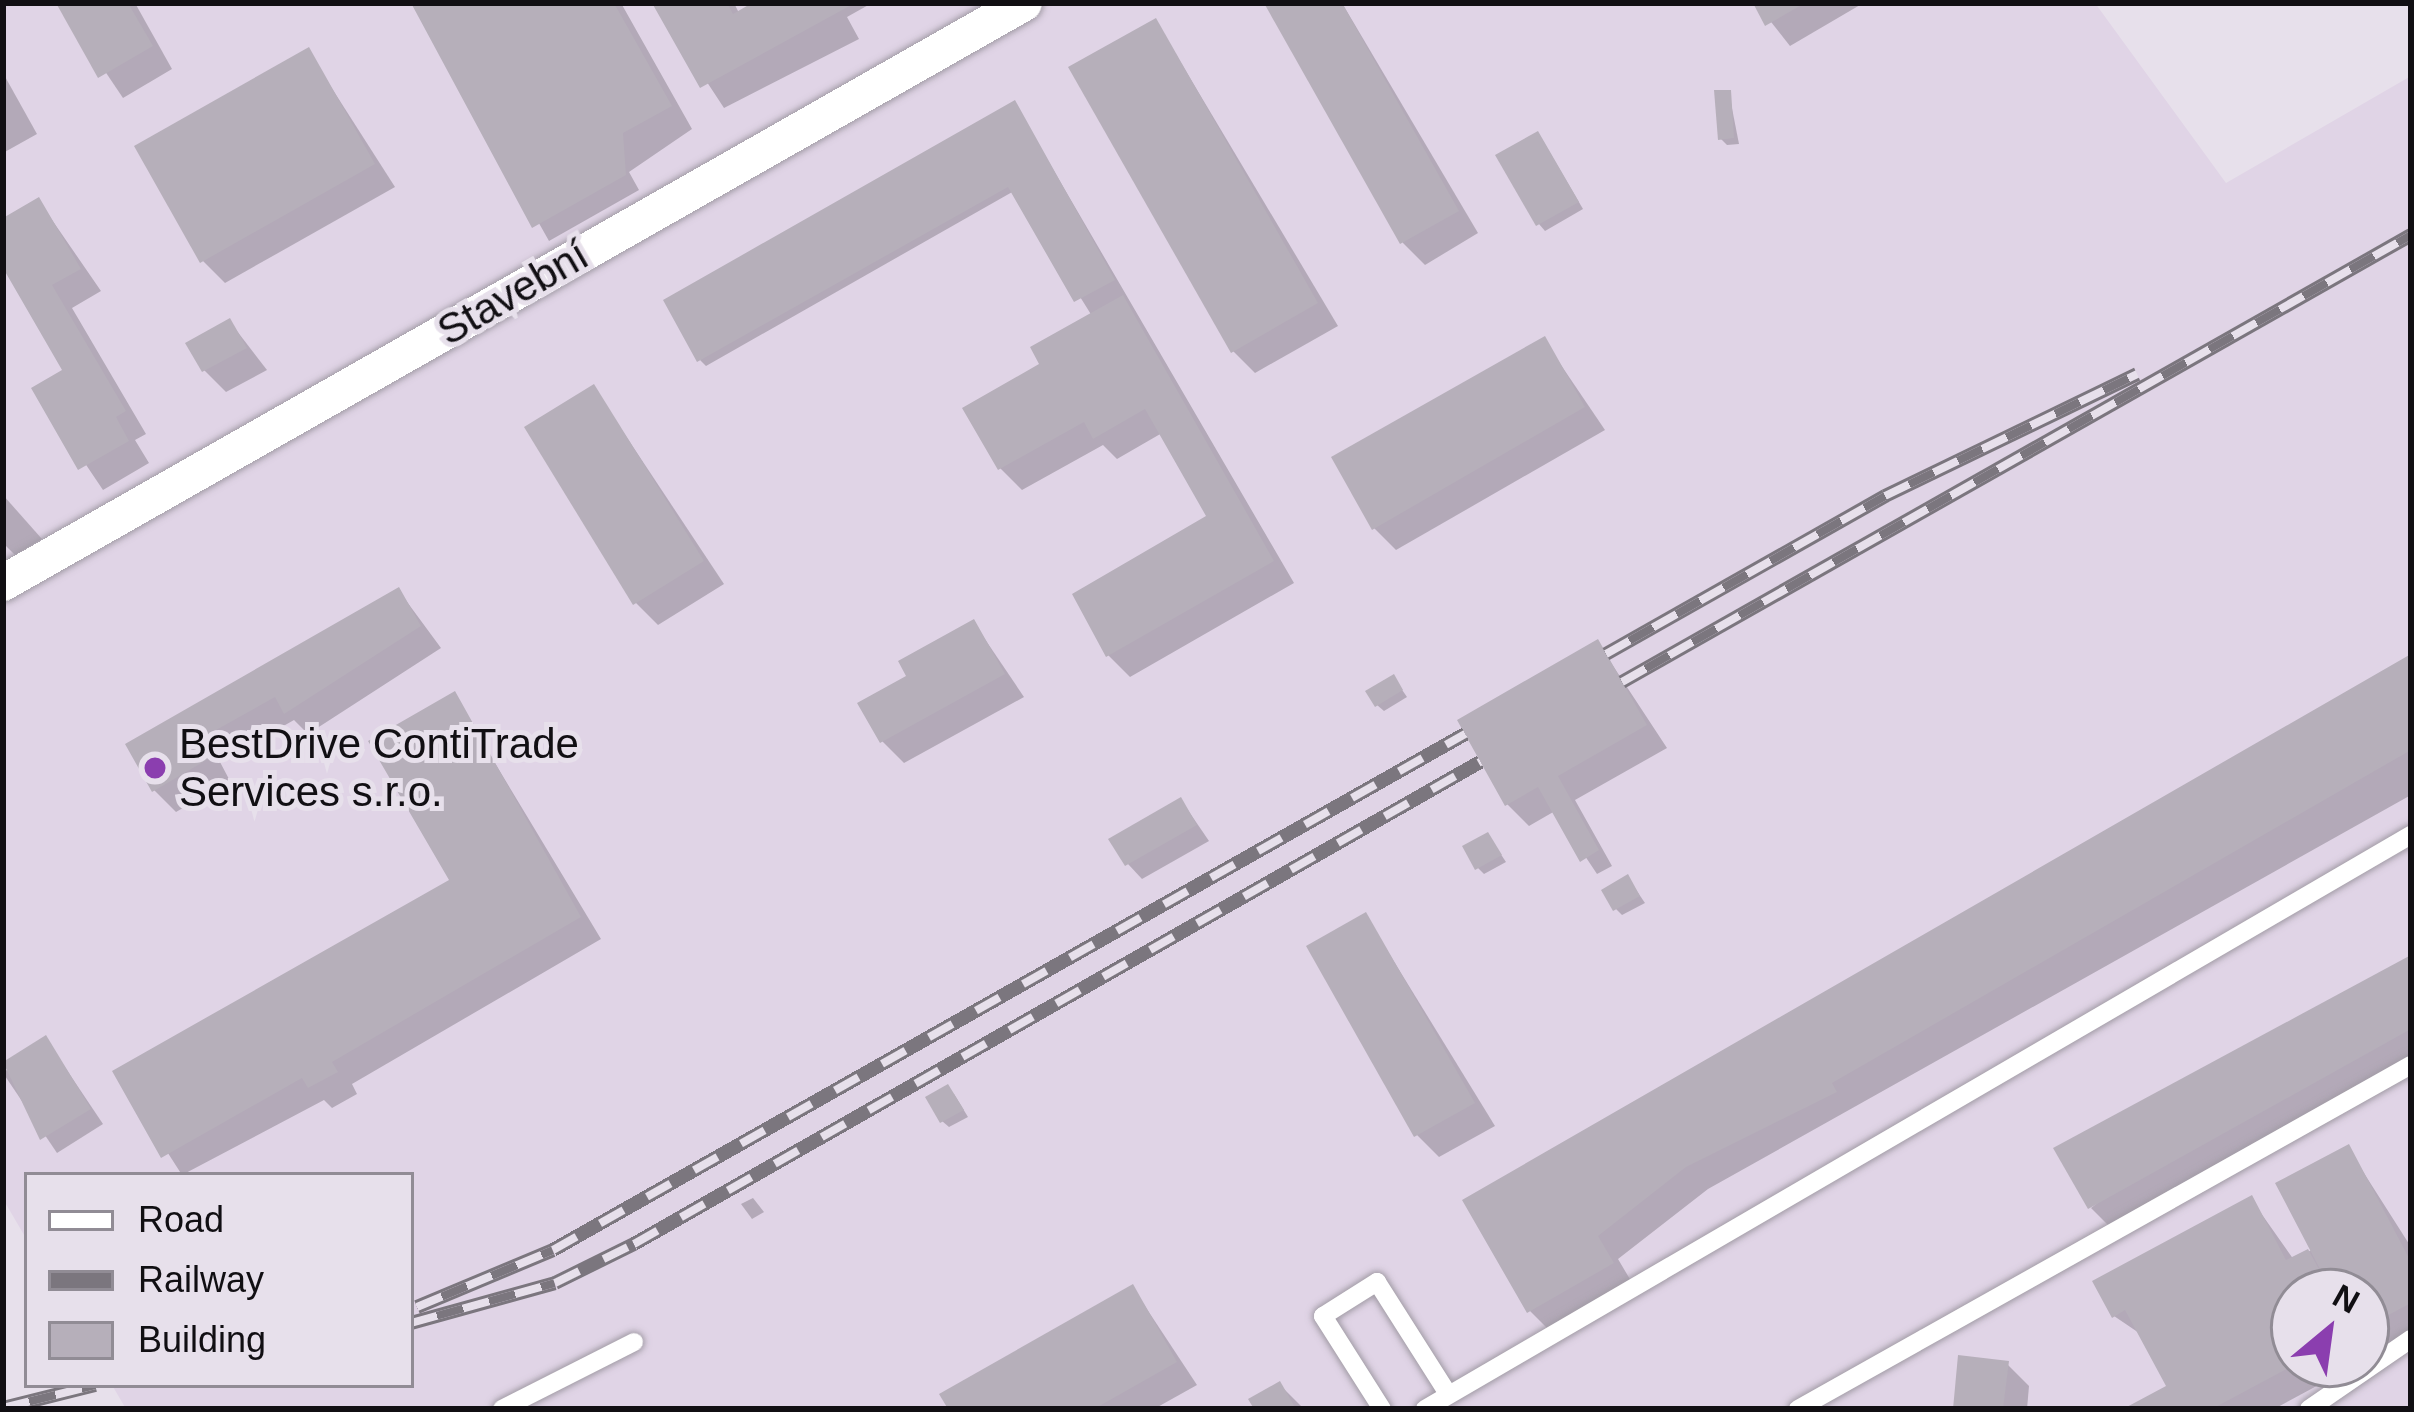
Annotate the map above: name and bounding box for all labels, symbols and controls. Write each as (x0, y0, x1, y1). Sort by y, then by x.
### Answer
street label: Stavební (429, 230, 597, 356)
place label: BestDrive ContiTrade Services s.r.o. (179, 719, 579, 818)
marker: BestDrive ContiTrade Services s.r.o. (142, 755, 168, 781)
legend (24, 1172, 414, 1388)
text: Road (138, 1199, 224, 1240)
text: Railway (138, 1259, 264, 1300)
north arrow (2270, 1268, 2390, 1388)
text: N (2327, 1277, 2366, 1321)
text: Building (138, 1319, 266, 1360)

